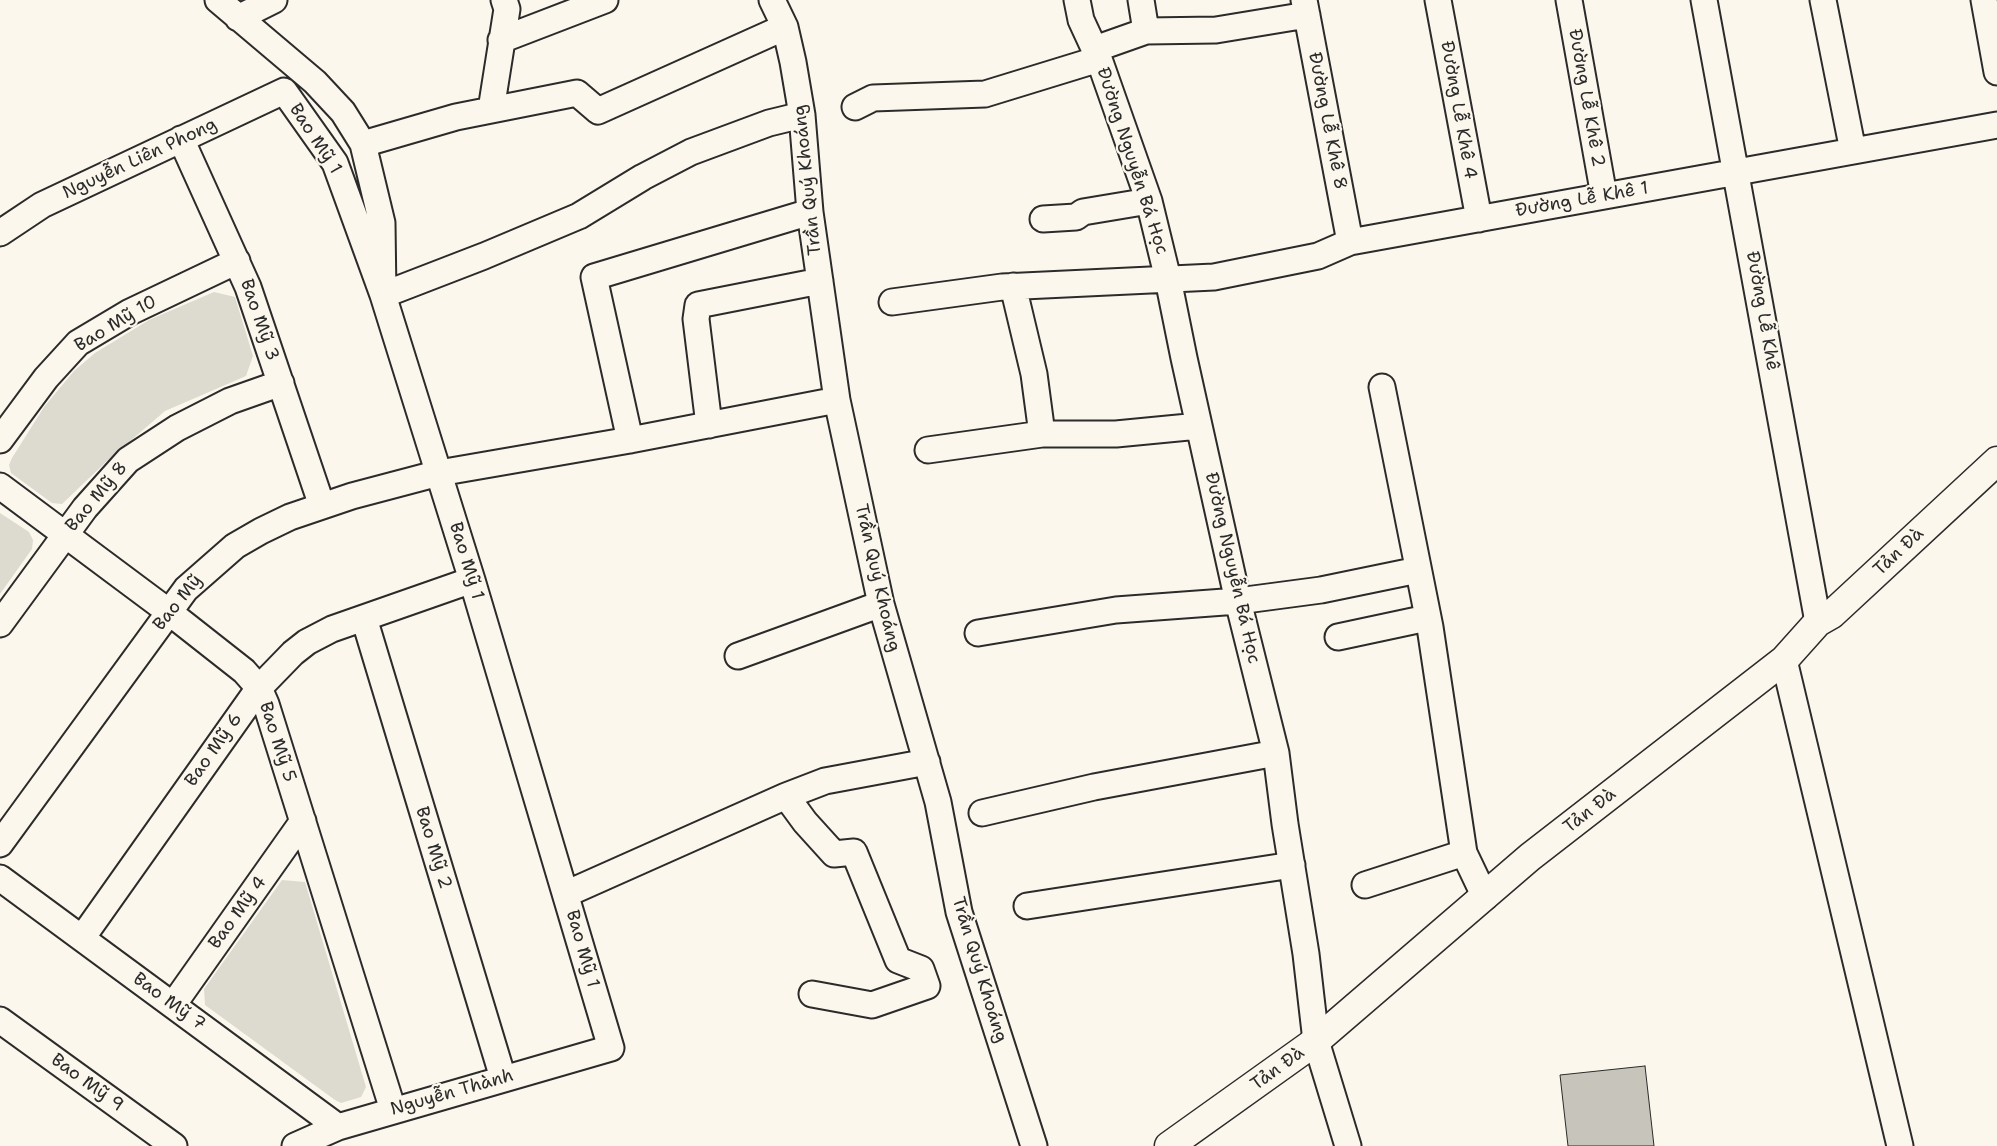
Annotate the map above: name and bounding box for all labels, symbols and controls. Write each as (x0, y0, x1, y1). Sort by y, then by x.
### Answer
street label: Đường Lễ Khê 2 (1563, 27, 1609, 169)
street label: Đường Lễ Khê 4 (1435, 39, 1481, 181)
street label: Đường Lễ Khê 8 (1303, 50, 1351, 192)
street label: Đường Nguyễn Bá Học (1092, 65, 1172, 257)
street label: Bao Mỹ 1 (284, 100, 346, 178)
street label: Trần Quý Khoáng (789, 104, 827, 256)
street label: Nguyễn Liên Phong (60, 114, 220, 204)
street label: Đường Lễ Khê 1 (1514, 178, 1650, 222)
street label: Đường Lễ Khê (1741, 250, 1783, 372)
street label: Bao Mỹ 3 (235, 276, 283, 364)
street label: Bao Mỹ 10 (71, 291, 161, 357)
street label: Bao Mỹ 8 (61, 458, 133, 536)
street label: Đường Nguyễn Bá Học (1199, 470, 1265, 666)
street label: Trần Quý Khoáng (849, 502, 905, 654)
street label: Bao Mỹ 1 (444, 520, 488, 602)
street label: Tản Đà (1869, 523, 1929, 581)
street label: Bao Mỹ (149, 571, 207, 635)
street label: Bao Mỹ 5 (254, 699, 300, 785)
street label: Bao Mỹ 6 (181, 709, 247, 791)
street label: Tản Đà (1559, 784, 1621, 838)
street label: Bao Mỹ 2 (410, 804, 456, 892)
street label: Bao Mỹ 4 (204, 872, 272, 954)
street label: Trần Quý Khoáng (947, 895, 1011, 1045)
street label: Bao Mỹ 1 (561, 908, 603, 990)
street label: Bao Mỹ 7 (128, 968, 210, 1036)
street label: Tản Đà (1247, 1042, 1309, 1096)
street label: Bao Mỹ 9 (46, 1049, 128, 1117)
street label: Nguyễn Thành (388, 1065, 516, 1121)

